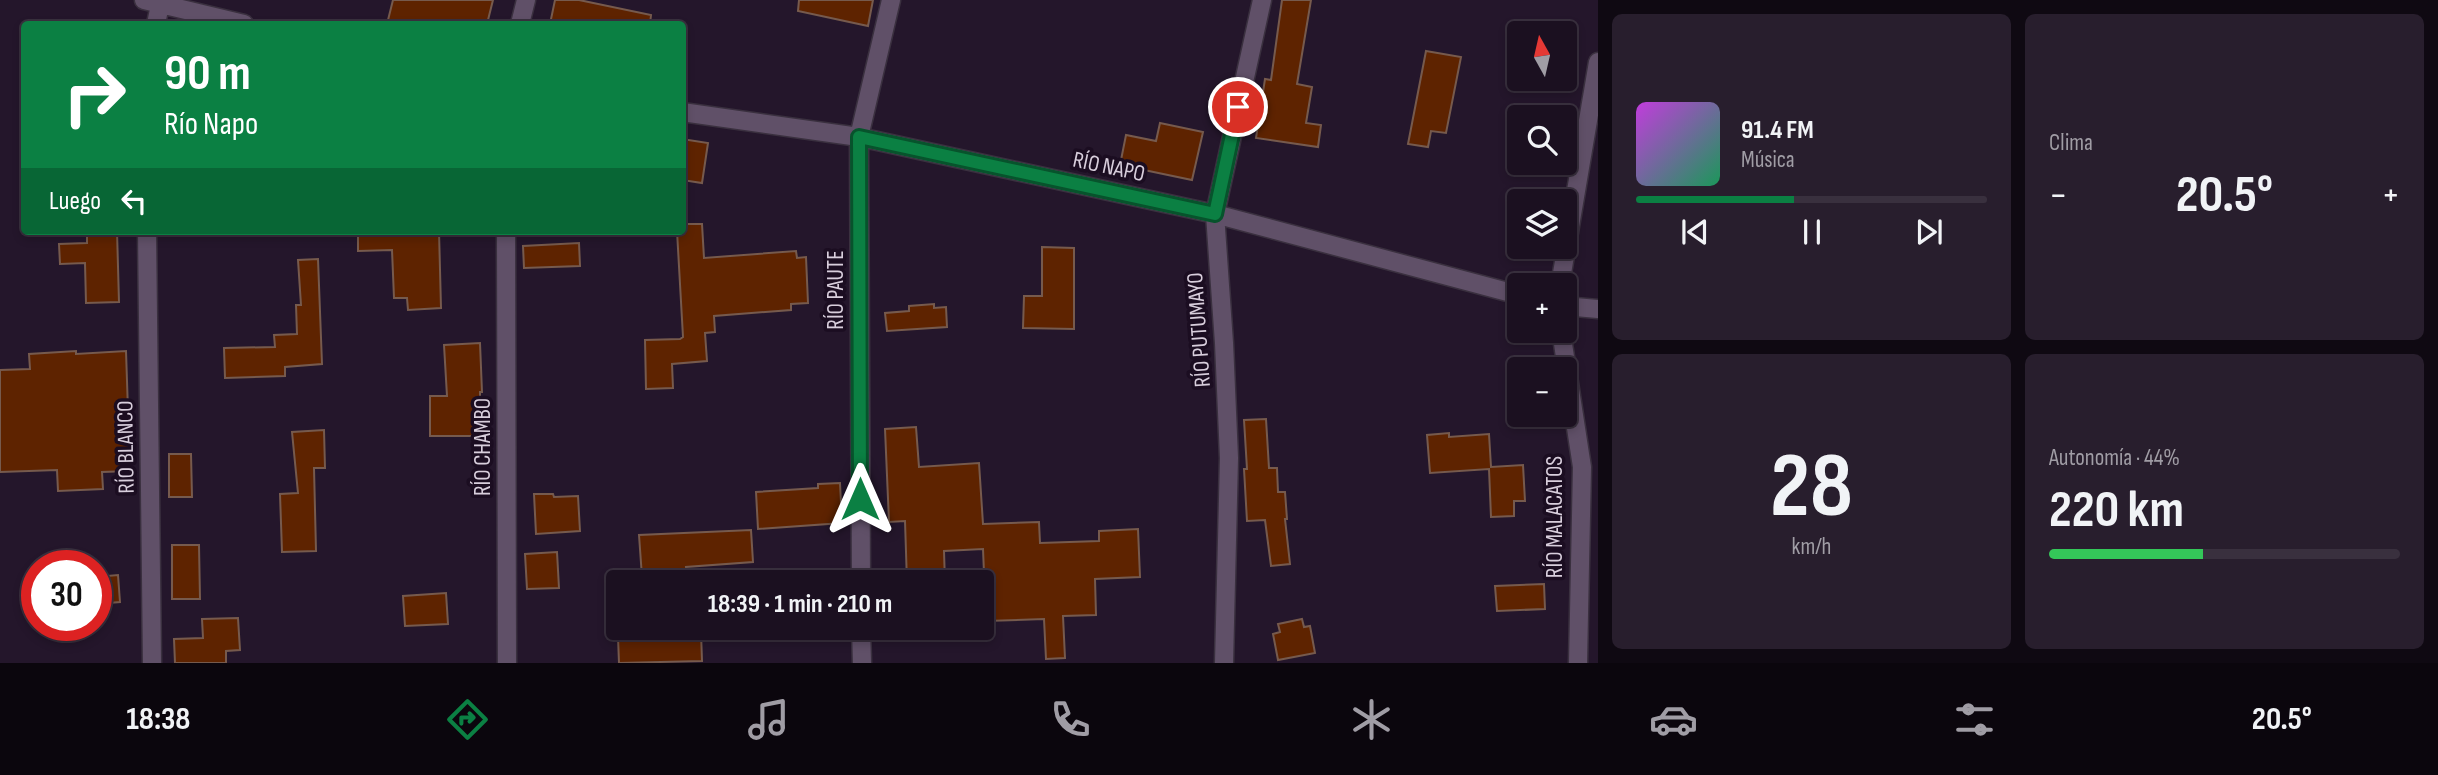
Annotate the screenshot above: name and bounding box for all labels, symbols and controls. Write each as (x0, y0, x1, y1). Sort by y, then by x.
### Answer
north arrow (1507, 21, 1577, 91)
map controls (1507, 21, 1577, 427)
text: 90 m (164, 45, 251, 104)
icon: right (49, 49, 140, 140)
pin (1208, 77, 1268, 137)
icon: arrive (1219, 88, 1257, 126)
text: Río Napo (164, 105, 258, 144)
button: search (1507, 105, 1577, 175)
text: 91.4 FM (1741, 115, 1814, 146)
text: Clima (2049, 129, 2093, 157)
street label: RÍO NAPO (1070, 146, 1147, 188)
text: Música (1741, 146, 1795, 174)
text: 20.5° (2176, 164, 2273, 227)
text: − (2049, 173, 2068, 218)
text: + (2381, 173, 2400, 218)
icon: left (115, 182, 153, 220)
text: Luego (49, 186, 101, 217)
button: layers (1507, 189, 1577, 259)
icon: previous (1676, 213, 1714, 251)
icon: pause (1793, 213, 1831, 251)
icon: next (1910, 213, 1948, 251)
street label: RÍO PAUTE (822, 250, 850, 330)
street label: RÍO PUTUMAYO (1181, 272, 1217, 388)
button: + (1507, 273, 1577, 343)
button: − (1507, 357, 1577, 427)
street label: RÍO CHAMBO (469, 398, 497, 496)
street label: RÍO BLANCO (111, 400, 141, 494)
text: 28 (1770, 433, 1853, 542)
text: Autonomía · 44% (2049, 444, 2180, 472)
street label: RÍO MALACATOS (1541, 456, 1569, 578)
position arrow (823, 462, 897, 536)
text: 220 km (2049, 479, 2184, 542)
text: km/h (1792, 533, 1831, 561)
speed limit sign: 30 (21, 550, 112, 641)
text: 18:39 · 1 min · 210 m (708, 589, 892, 620)
icon: directions (443, 695, 492, 744)
icon: music (744, 695, 793, 744)
icon: phone (1046, 695, 1095, 744)
icon: climate (1347, 695, 1396, 744)
icon: car (1649, 695, 1698, 744)
icon: filters (1950, 695, 1999, 744)
text: 18:38 (126, 700, 190, 739)
text: 20.5° (2252, 700, 2312, 739)

